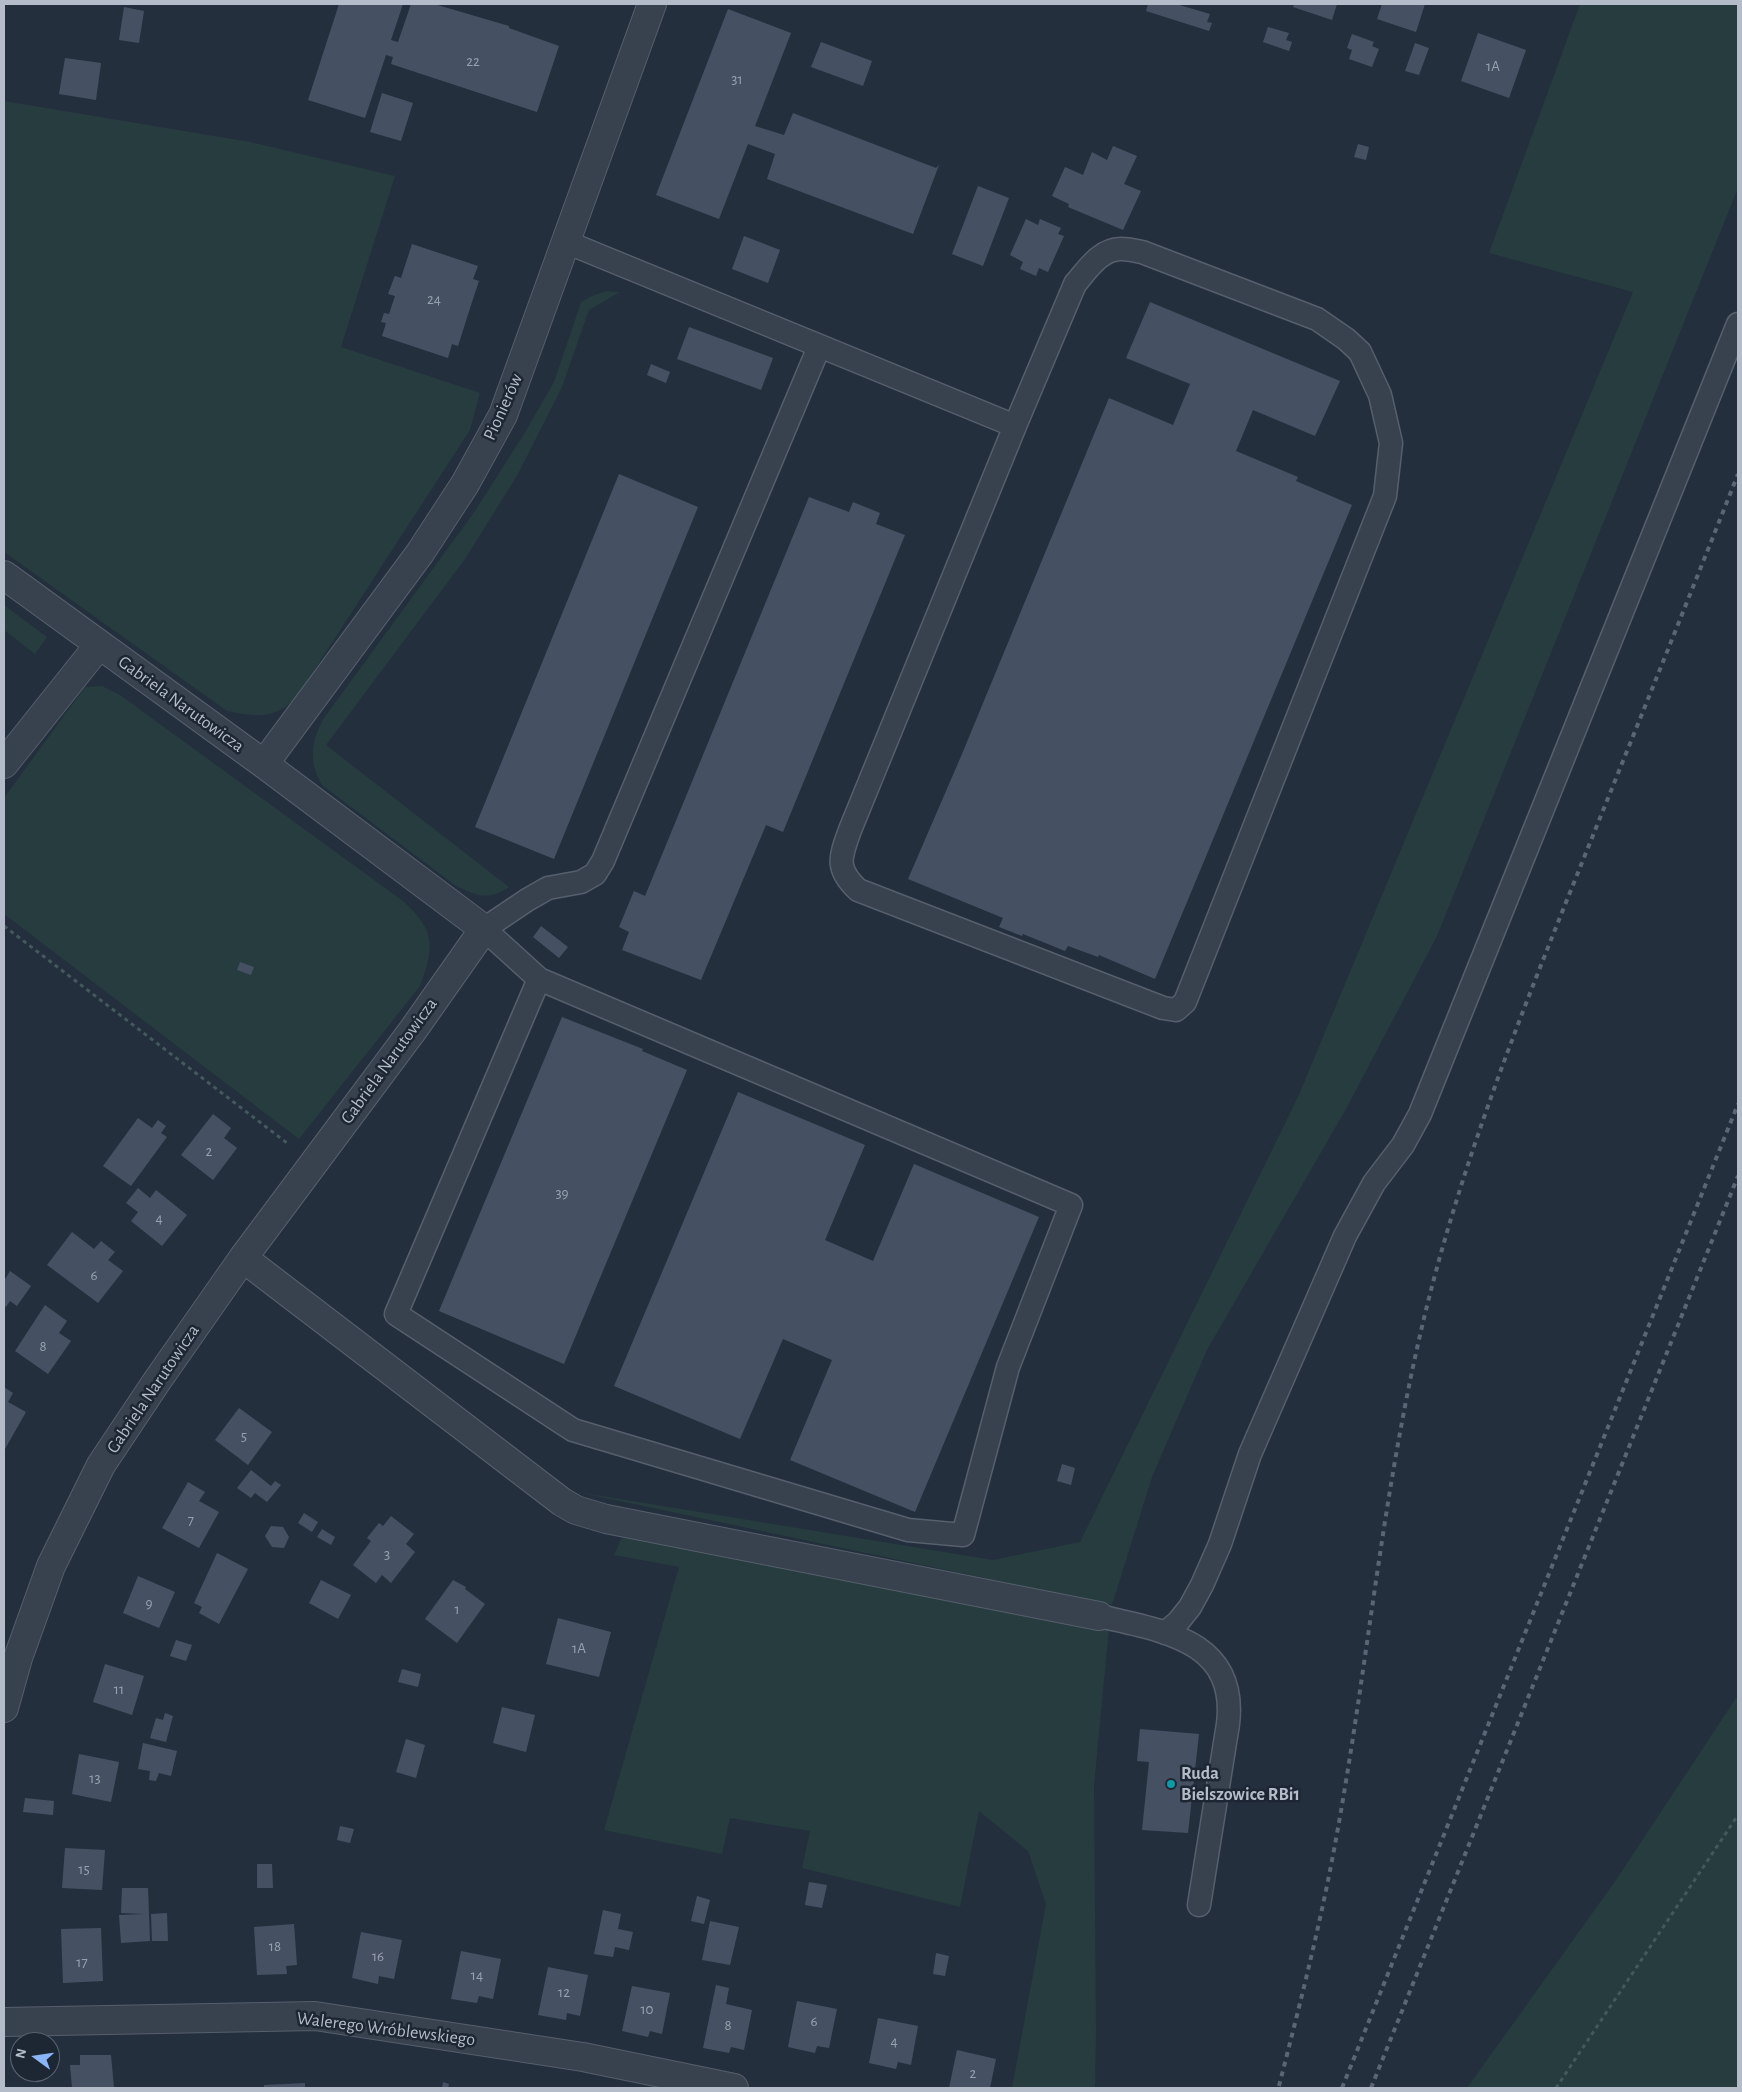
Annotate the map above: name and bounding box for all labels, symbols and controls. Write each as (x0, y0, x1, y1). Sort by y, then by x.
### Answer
house number: 22 (466, 52, 480, 70)
house number: 1A (1486, 57, 1500, 75)
house number: 31 (731, 70, 743, 88)
house number: 24 (427, 290, 441, 308)
street label: Pionierów (479, 370, 527, 444)
street label: Gabriela Narutowicza (114, 651, 248, 757)
street label: Gabriela Narutowicza (336, 994, 442, 1128)
house number: 2 (206, 1142, 212, 1160)
house number: 39 (555, 1184, 569, 1202)
house number: 4 (155, 1209, 163, 1227)
house number: 6 (90, 1266, 98, 1284)
street label: Gabriela Narutowicza (102, 1321, 204, 1457)
house number: 8 (39, 1337, 47, 1355)
house number: 5 (241, 1427, 247, 1445)
house number: 7 (188, 1511, 194, 1529)
house number: 3 (384, 1545, 390, 1563)
house number: 9 (145, 1594, 153, 1612)
house number: 1 (454, 1600, 460, 1618)
house number: 1A (572, 1639, 586, 1657)
house number: 11 (114, 1680, 124, 1698)
place label: Ruda Bielszowice RBi1 (1181, 1763, 1300, 1806)
house number: 13 (89, 1769, 101, 1787)
marker: Ruda Bielszowice RBi1 (1165, 1778, 1177, 1790)
house number: 15 (78, 1860, 90, 1878)
house number: 18 (269, 1937, 281, 1955)
house number: 16 (372, 1947, 384, 1965)
house number: 17 (76, 1953, 88, 1971)
house number: 14 (471, 1966, 483, 1984)
house number: 12 (558, 1983, 570, 2001)
house number: 10 (640, 2000, 654, 2018)
street label: Walerego Wróblewskiego (296, 2007, 476, 2051)
house number: 6 (810, 2012, 818, 2030)
house number: 8 (724, 2016, 732, 2034)
north arrow (10, 2032, 60, 2082)
house number: 4 (890, 2032, 898, 2050)
text: N (13, 2047, 29, 2060)
house number: 2 (970, 2064, 976, 2082)

